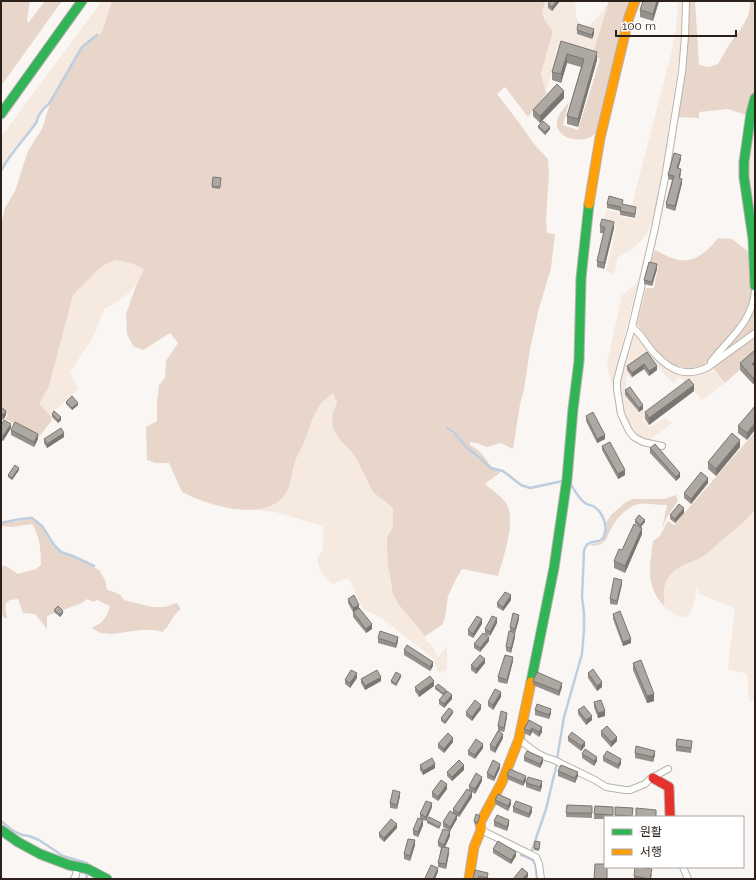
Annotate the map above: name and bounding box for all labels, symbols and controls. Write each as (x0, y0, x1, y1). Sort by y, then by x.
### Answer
scale bar (616, 12, 736, 38)
text: 100 m (622, 19, 656, 33)
legend (604, 816, 744, 868)
text: 원활 (640, 825, 662, 839)
text: 서행 (640, 845, 662, 859)

